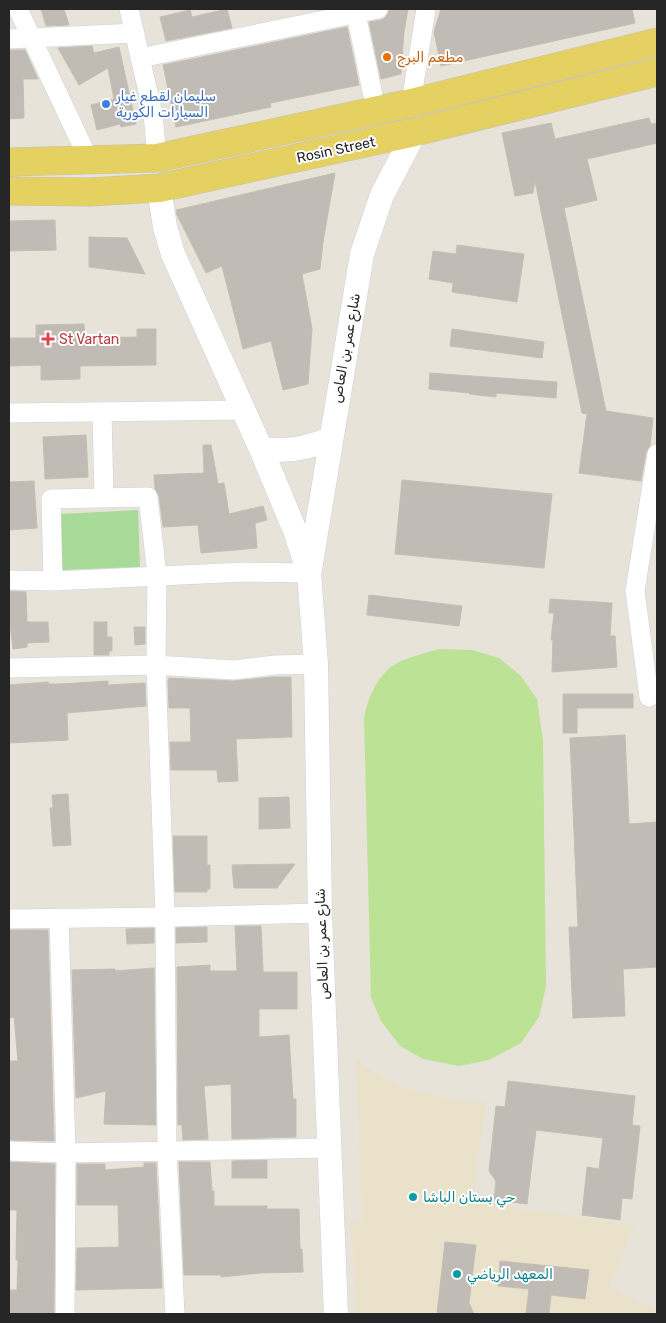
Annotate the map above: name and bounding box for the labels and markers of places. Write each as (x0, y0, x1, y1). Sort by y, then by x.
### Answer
place label: مطعم البرج (397, 49, 463, 68)
marker: مطعم البرج (381, 51, 393, 63)
place label: سليمان لقطع غيار السيارات الكورية (115, 88, 216, 121)
marker: سليمان لقطع غيار السيارات الكورية (100, 98, 112, 110)
place label: St Vartan (59, 331, 119, 348)
marker: St Vartan (41, 332, 55, 346)
place label: حي بستان الباشا (423, 1189, 516, 1208)
marker: حي بستان الباشا (407, 1191, 419, 1203)
place label: المعهد الرياضي (467, 1266, 553, 1285)
marker: المعهد الرياضي (451, 1268, 463, 1280)

